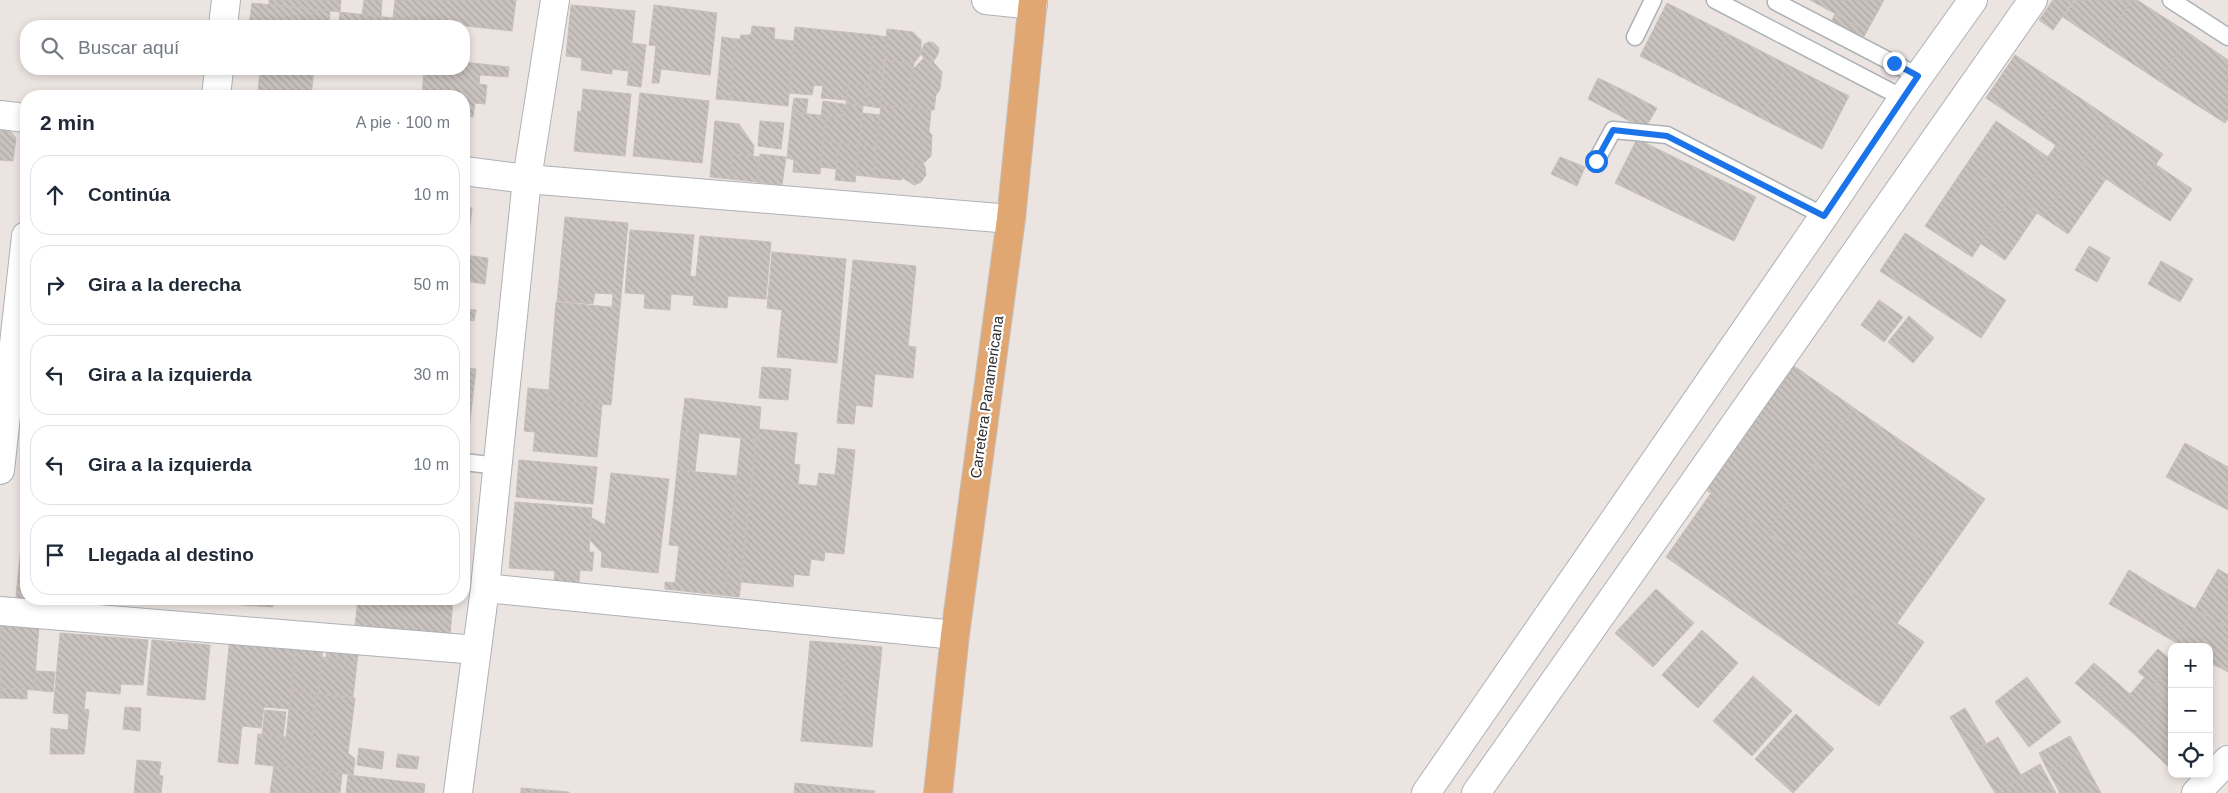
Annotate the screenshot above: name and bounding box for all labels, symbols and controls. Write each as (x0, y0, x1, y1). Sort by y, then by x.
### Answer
search box (20, 20, 470, 75)
icon: search (38, 34, 66, 62)
text: Buscar aquí (78, 37, 179, 58)
route end (1883, 52, 1906, 75)
text: 2 min (40, 111, 95, 134)
text: A pie · 100 m (356, 114, 450, 131)
route start (1585, 150, 1608, 173)
icon: ahead (41, 181, 69, 209)
text: Continúa (88, 184, 170, 205)
text: 10 m (413, 186, 449, 203)
icon: right (41, 271, 69, 299)
text: Gira a la derecha (88, 274, 241, 295)
text: 50 m (413, 276, 449, 293)
street label: Carretera Panamericana (967, 314, 1006, 479)
icon: left (41, 361, 69, 389)
text: Gira a la izquierda (88, 364, 252, 385)
text: 30 m (413, 366, 449, 383)
icon: left (41, 451, 69, 479)
text: Gira a la izquierda (88, 454, 252, 475)
text: 10 m (413, 456, 449, 473)
icon: arrive (41, 541, 69, 569)
text: Llegada al destino (88, 544, 254, 565)
map controls (2168, 643, 2213, 778)
button: + (2168, 643, 2213, 688)
button: − (2168, 688, 2213, 733)
button: locate (2168, 733, 2213, 778)

